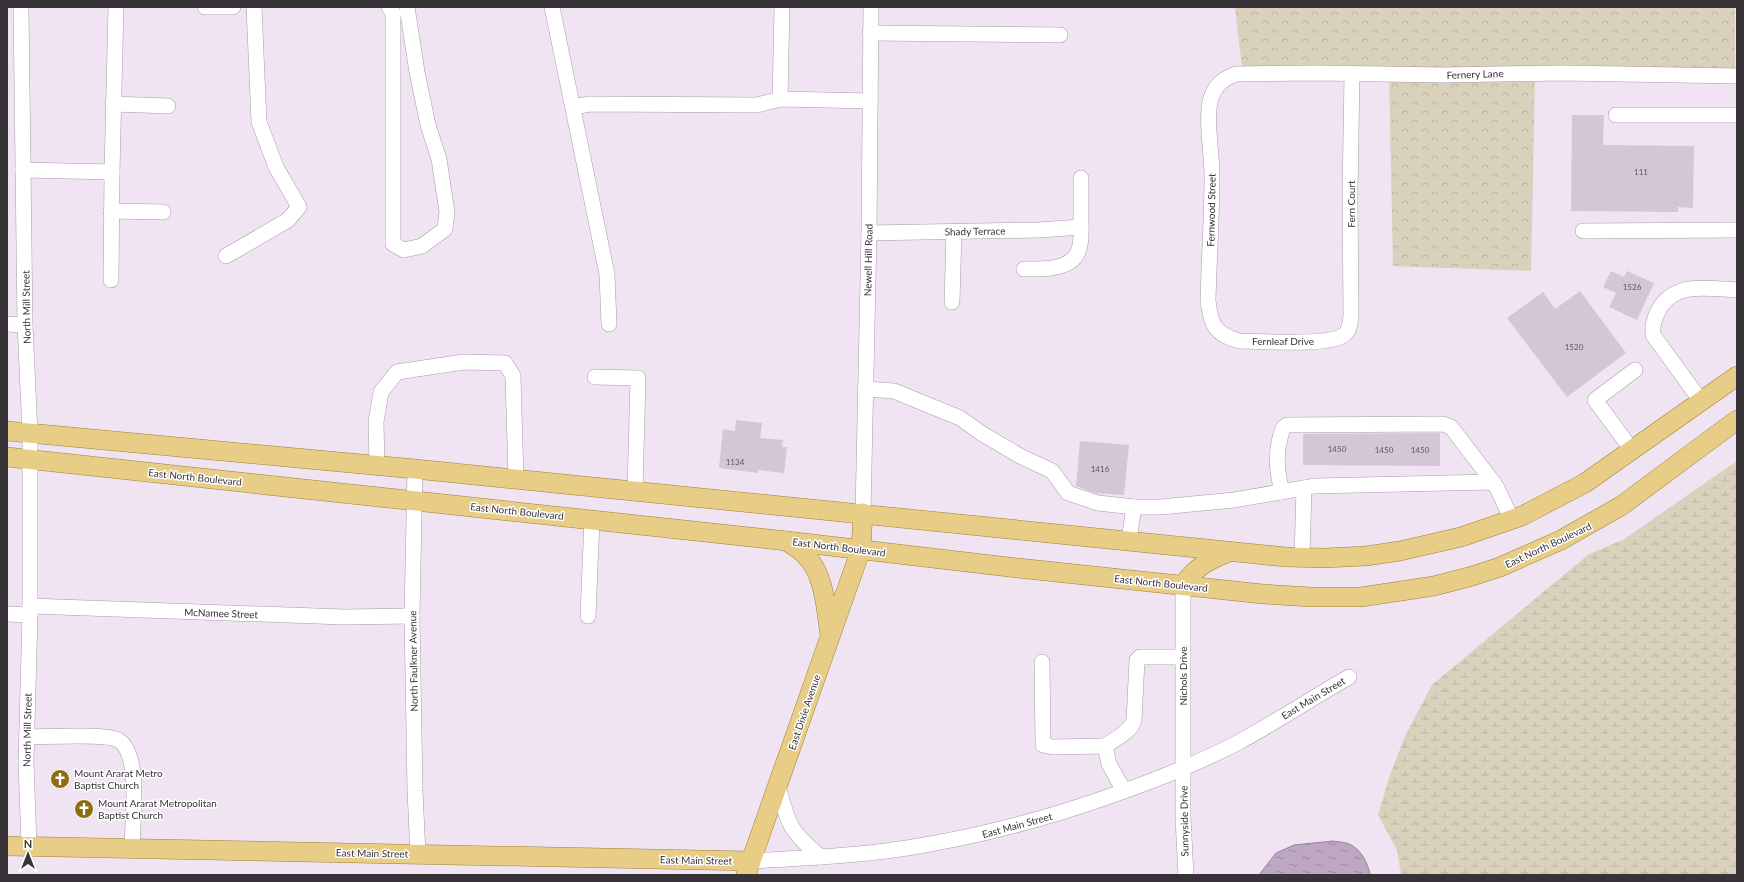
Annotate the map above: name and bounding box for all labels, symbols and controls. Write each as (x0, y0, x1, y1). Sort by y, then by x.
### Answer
street label: Fernery Lane (1446, 67, 1504, 81)
house number: 111 (1634, 167, 1648, 177)
street label: Fernwood Street (1204, 173, 1218, 247)
street label: Fern Court (1345, 180, 1357, 228)
street label: Newell Hill Road (861, 224, 875, 296)
street label: Shady Terrace (945, 224, 1005, 238)
street label: North Mill Street (19, 270, 33, 344)
house number: 1526 (1623, 282, 1642, 292)
street label: Fernleaf Drive (1252, 335, 1314, 347)
house number: 1520 (1565, 342, 1584, 352)
house number: 1450 (1328, 444, 1347, 454)
house number: 1450 (1375, 445, 1394, 455)
house number: 1450 (1411, 445, 1430, 455)
house number: 1134 (726, 457, 745, 467)
house number: 1416 (1091, 464, 1110, 474)
street label: East North Boulevard (148, 466, 242, 488)
street label: East North Boulevard (470, 500, 564, 522)
street label: East North Boulevard (1503, 520, 1593, 570)
street label: East North Boulevard (792, 535, 886, 559)
street label: East North Boulevard (1114, 572, 1208, 594)
street label: McNamee Street (184, 606, 259, 620)
street label: North Faulkner Avenue (406, 610, 420, 712)
street label: Nichols Drive (1177, 646, 1189, 706)
street label: East Dixie Avenue (785, 673, 823, 751)
street label: East Main Street (1279, 674, 1347, 722)
street label: North Mill Street (20, 693, 34, 767)
place label: Mount Ararat Metro Baptist Church (74, 767, 163, 791)
church icon: Mount Ararat Metro Baptist Church (49, 768, 71, 790)
street label: Sunnyside Drive (1177, 785, 1191, 857)
place label: Mount Ararat Metropolitan Baptist Church (98, 797, 217, 821)
church icon: Mount Ararat Metropolitan Baptist Church (73, 798, 95, 820)
street label: East Main Street (981, 810, 1054, 840)
north arrow (8, 834, 48, 874)
text: N (24, 837, 32, 850)
street label: East Main Street (336, 846, 409, 860)
street label: East Main Street (660, 853, 733, 867)

